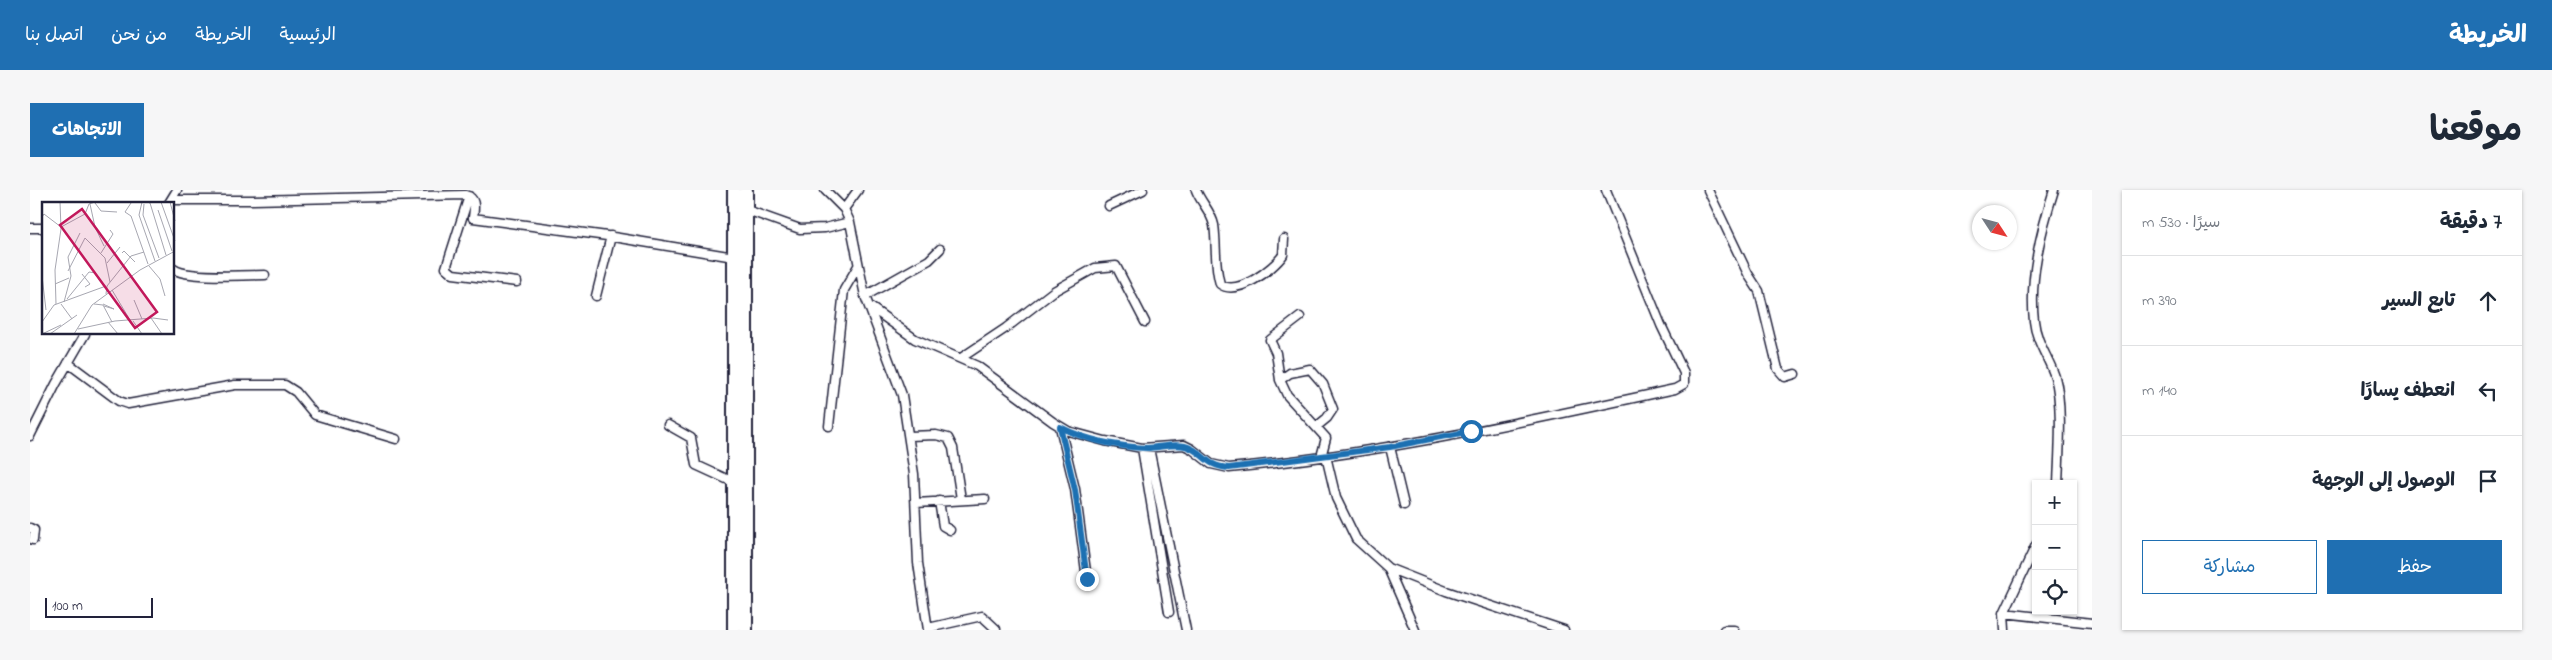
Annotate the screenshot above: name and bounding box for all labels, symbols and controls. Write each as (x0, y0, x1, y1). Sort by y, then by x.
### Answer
text: الخريطة (2449, 19, 2527, 54)
text: اتصل بنا (25, 23, 83, 49)
text: من نحن (111, 23, 167, 49)
text: الخريطة (195, 23, 251, 49)
text: الرئيسية (279, 23, 336, 49)
button: الاتجاهات (30, 103, 144, 157)
text: موقعنا (2429, 106, 2522, 157)
inset map (42, 202, 175, 335)
north arrow (1972, 205, 2017, 250)
text: 7 دقيقة (2440, 208, 2502, 238)
text: سيرًا · 530 m (2142, 211, 2220, 235)
icon: ahead (2474, 287, 2502, 315)
text: تابع السير (2383, 288, 2455, 315)
text: 390 m (2142, 289, 2177, 313)
icon: left (2474, 377, 2502, 405)
text: انعطف يسارًا (2360, 378, 2455, 405)
text: 140 m (2142, 379, 2177, 403)
route start (1460, 420, 1483, 443)
icon: arrive (2474, 467, 2502, 495)
text: الوصول إلى الوجهة (2312, 468, 2455, 495)
map controls (2032, 480, 2077, 615)
button: + (2032, 480, 2077, 525)
button: − (2032, 525, 2077, 570)
button: مشاركة (2142, 540, 2317, 594)
button: حفظ (2327, 540, 2502, 594)
route end (1076, 568, 1099, 591)
button: locate (2032, 570, 2077, 615)
scale bar (45, 595, 152, 618)
text: 100 m (52, 596, 83, 617)

